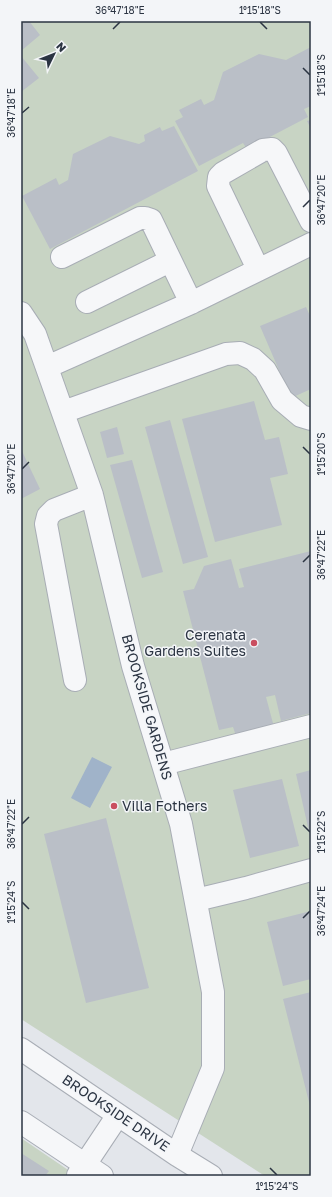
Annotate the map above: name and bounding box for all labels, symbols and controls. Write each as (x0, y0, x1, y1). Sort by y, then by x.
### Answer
text: 36°47'18"E (95, 4, 145, 16)
text: 1°15'18"S (239, 4, 281, 16)
north arrow (34, 34, 74, 74)
text: N (54, 39, 69, 54)
text: 1°15'18"S (315, 54, 327, 96)
text: 36°47'18"E (5, 88, 17, 138)
text: 36°47'20"E (315, 175, 327, 225)
text: 1°15'20"S (315, 432, 327, 476)
text: 36°47'20"E (5, 444, 17, 494)
text: 36°47'22"E (315, 530, 327, 580)
place label: Cerenata Gardens Suites (144, 626, 246, 659)
street label: BROOKSIDE GARDENS (119, 632, 176, 782)
marker: Cerenata Gardens Suites (249, 638, 259, 648)
place label: Villa Fothers (122, 797, 207, 814)
text: 36°47'22"E (5, 799, 17, 849)
marker: Villa Fothers (109, 801, 119, 811)
text: 1°15'22"S (315, 811, 327, 853)
text: 1°15'24"S (5, 881, 17, 924)
text: 36°47'24"E (315, 886, 327, 936)
street label: BROOKSIDE DRIVE (59, 1070, 173, 1155)
text: 1°15'24"S (256, 1180, 299, 1192)

